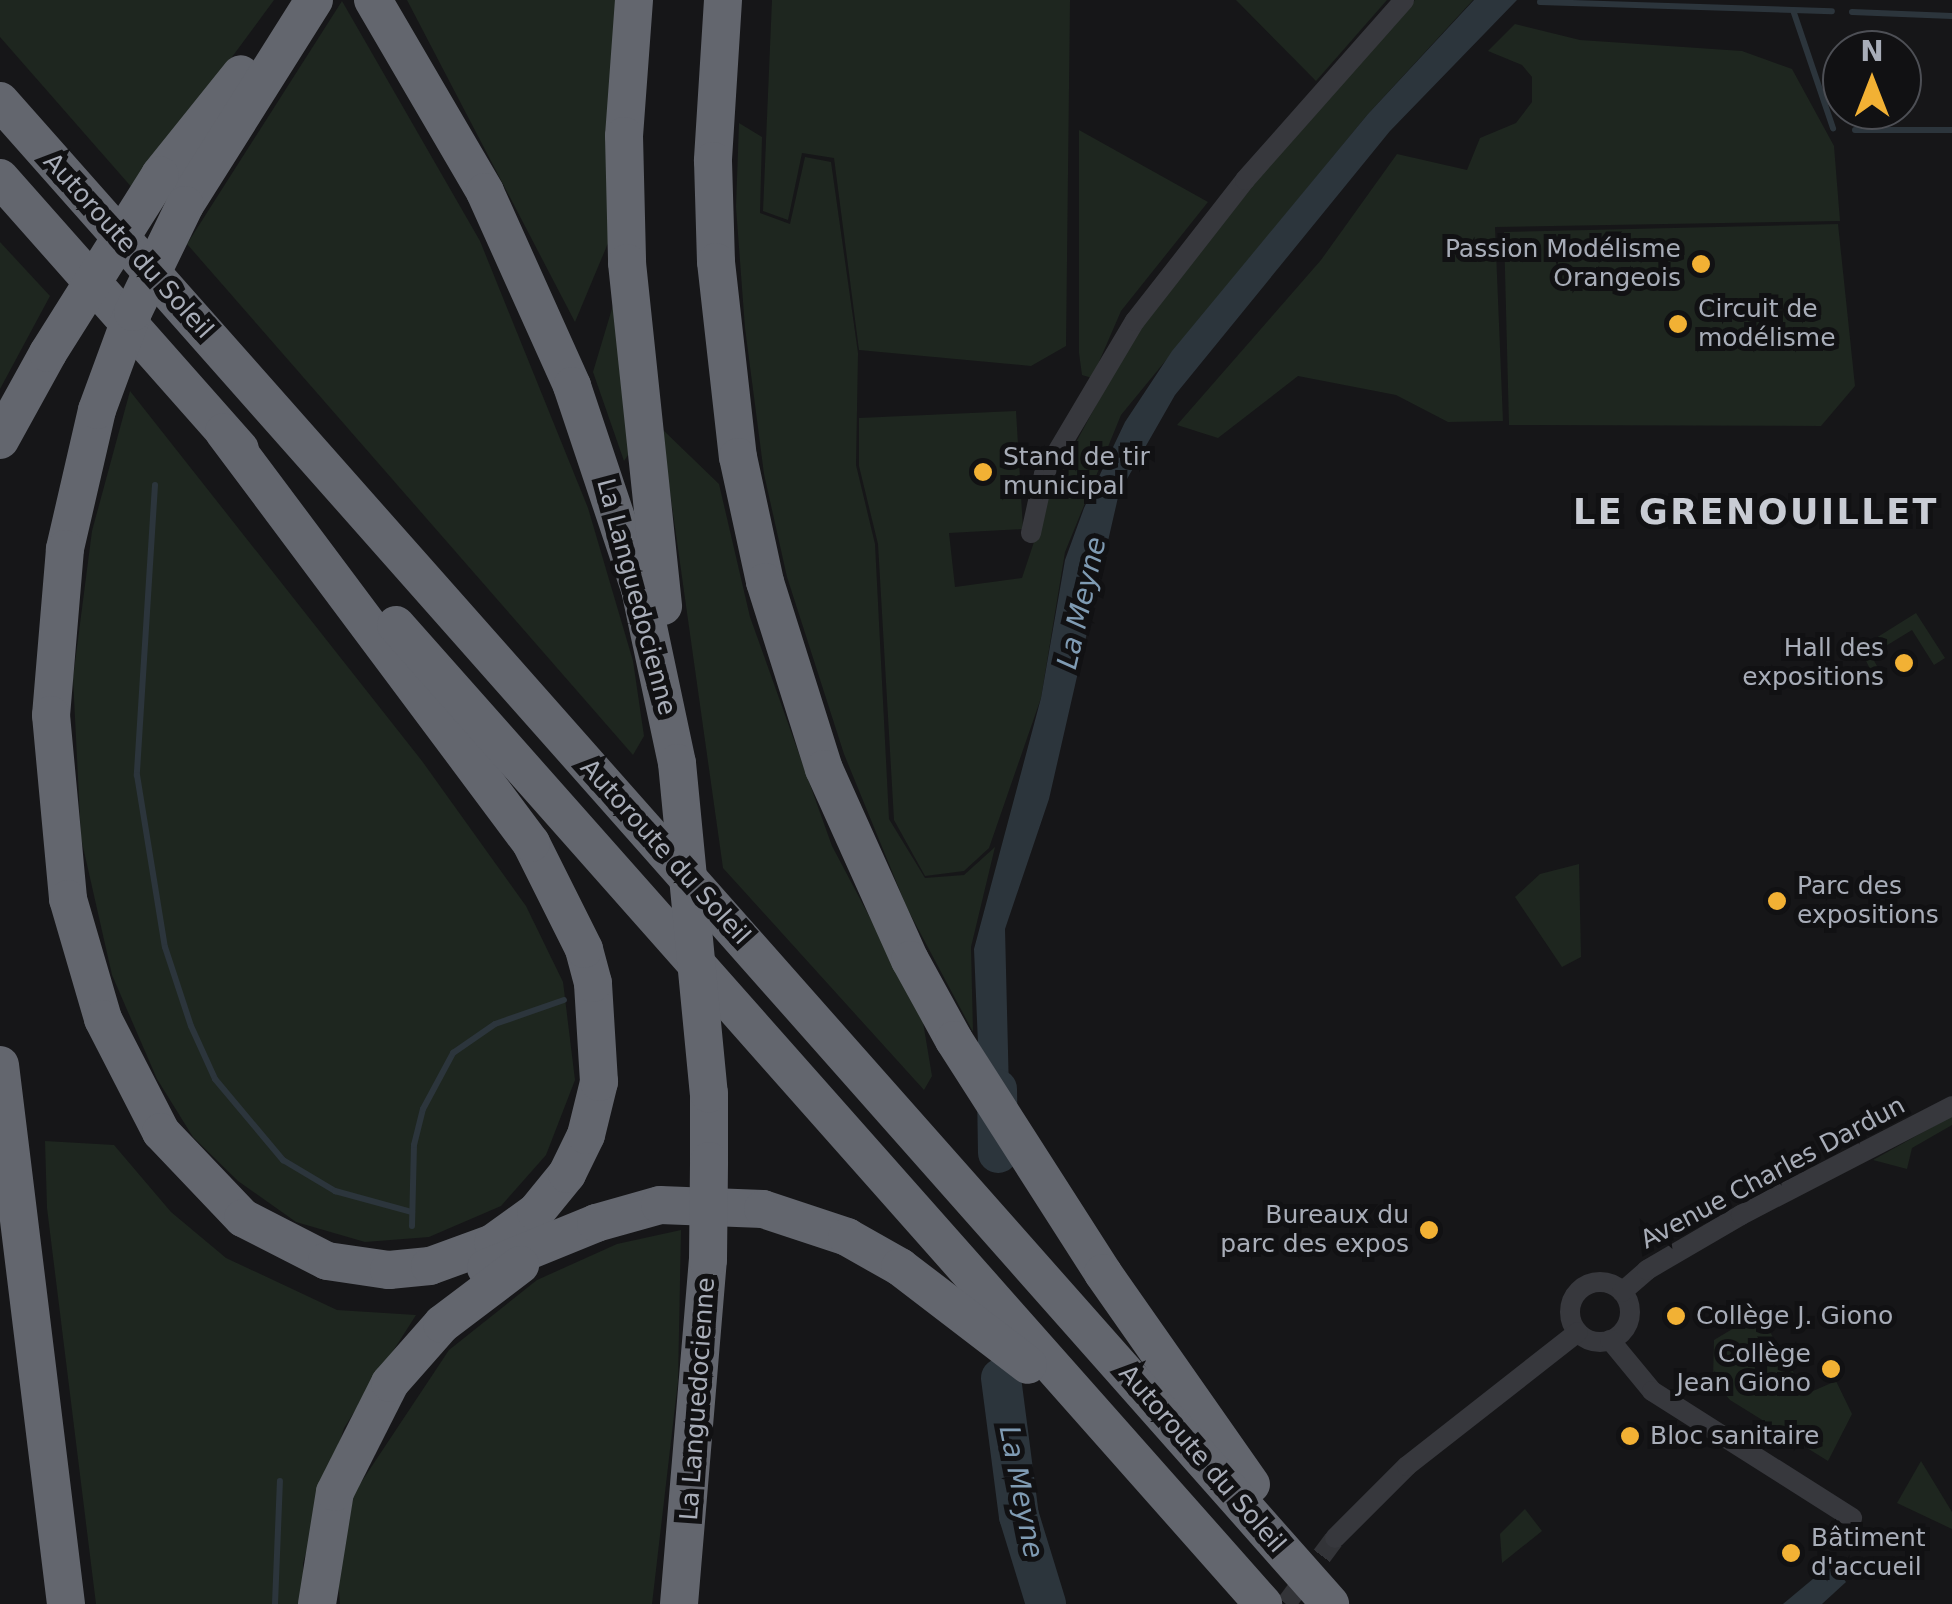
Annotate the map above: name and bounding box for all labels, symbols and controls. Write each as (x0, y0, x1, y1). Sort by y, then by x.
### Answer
north arrow (1822, 30, 1922, 130)
text: N (1860, 35, 1884, 68)
street label: Autoroute du Soleil (37, 147, 219, 345)
place label: Passion Modélisme Orangeois (1445, 235, 1681, 294)
marker: Passion Modélisme Orangeois (1690, 253, 1712, 275)
place label: Circuit de modélisme (1698, 295, 1836, 354)
marker: Circuit de modélisme (1667, 313, 1689, 335)
place label: Stand de tir municipal (1003, 443, 1150, 502)
marker: Stand de tir municipal (972, 461, 994, 483)
street label: La Languedocienne (590, 475, 682, 719)
district label: LE GRENOUILLET (1573, 491, 1939, 533)
water label: La Meyne (1050, 534, 1114, 672)
place label: Hall des expositions (1742, 634, 1884, 693)
marker: Hall des expositions (1893, 652, 1915, 674)
street label: Autoroute du Soleil (574, 753, 756, 951)
place label: Parc des expositions (1797, 872, 1939, 931)
marker: Parc des expositions (1766, 890, 1788, 912)
street label: Avenue Charles Dardun (1636, 1091, 1910, 1255)
place label: Bureaux du parc des expos (1220, 1201, 1409, 1260)
marker: Bureaux du parc des expos (1418, 1219, 1440, 1241)
street label: La Languedocienne (675, 1276, 721, 1522)
place label: Collège J. Giono (1696, 1301, 1893, 1331)
marker: Collège J. Giono (1665, 1305, 1687, 1327)
place label: Collège Jean Giono (1676, 1340, 1811, 1399)
marker: Collège Jean Giono (1820, 1358, 1842, 1380)
street label: Autoroute du Soleil (1112, 1359, 1292, 1559)
place label: Bloc sanitaire (1650, 1421, 1819, 1451)
water label: La Meyne (992, 1423, 1050, 1561)
marker: Bloc sanitaire (1619, 1425, 1641, 1447)
place label: Bâtiment d'accueil (1811, 1524, 1926, 1583)
marker: Bâtiment d'accueil (1780, 1542, 1802, 1564)

